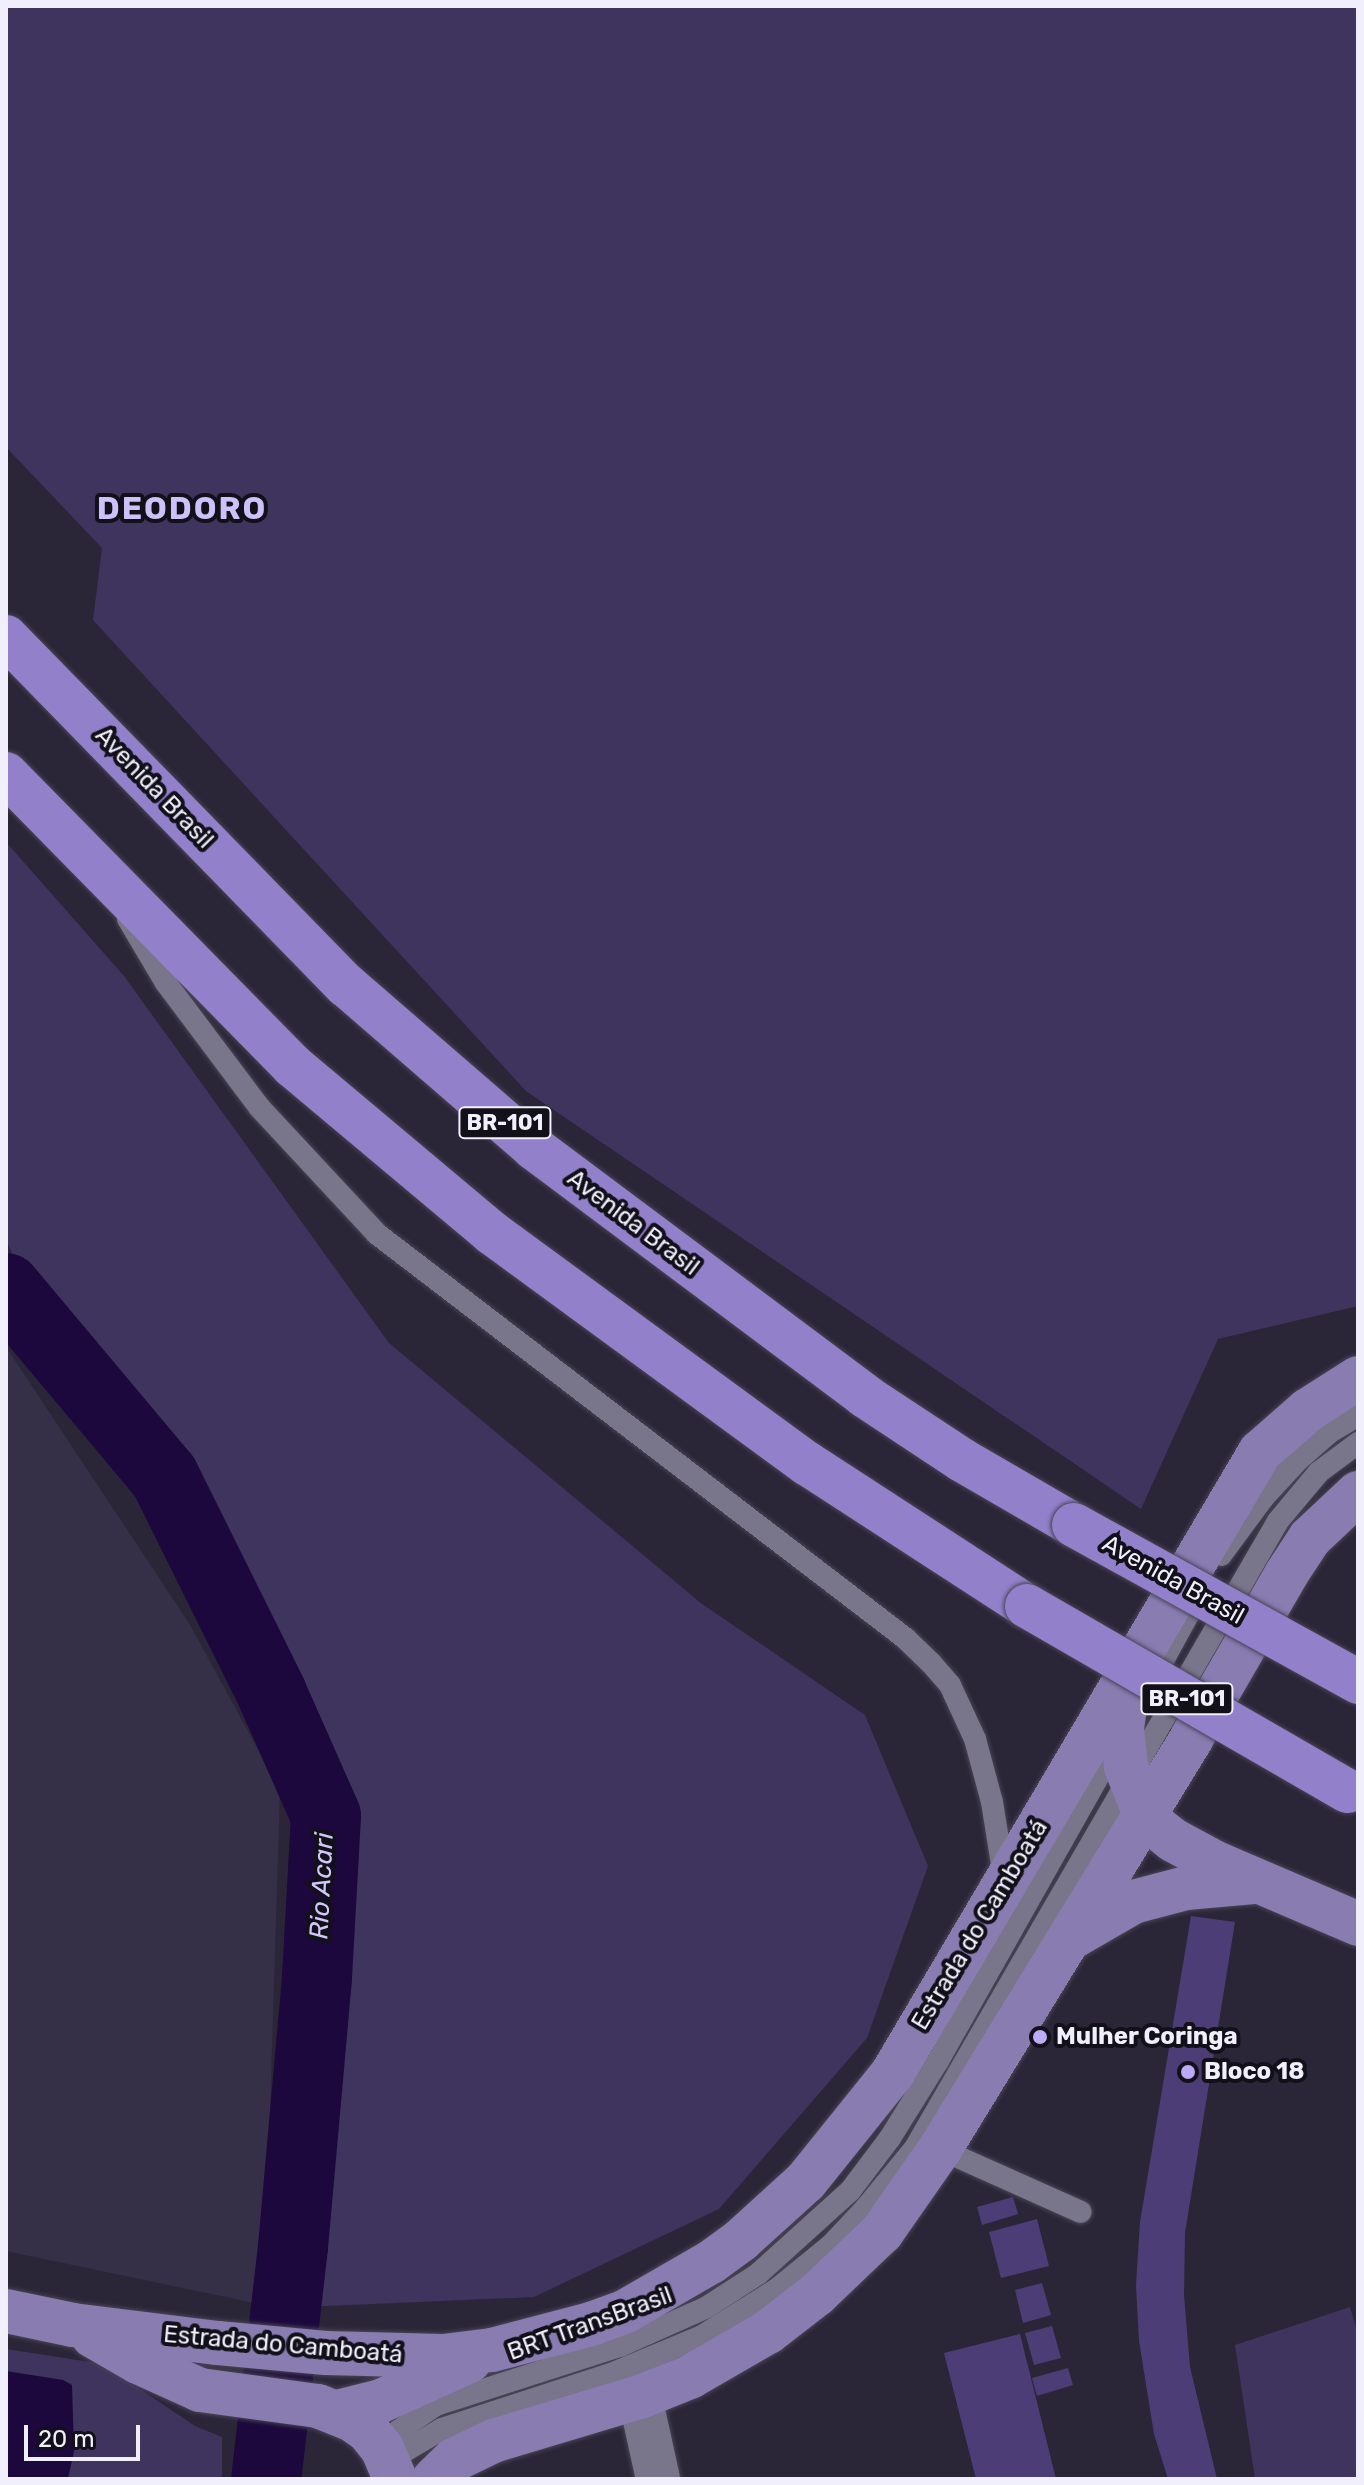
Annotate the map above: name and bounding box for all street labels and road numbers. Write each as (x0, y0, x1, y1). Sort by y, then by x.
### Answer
street label: Avenida Brasil (89, 721, 219, 855)
road number: BR-101 (457, 1105, 553, 1141)
street label: Avenida Brasil (561, 1164, 705, 1282)
street label: Avenida Brasil (1097, 1529, 1249, 1631)
road number: BR-101 (1139, 1681, 1235, 1717)
street label: Estrada do Camboatá (906, 1815, 1054, 2035)
street label: BRT TransBrasil (503, 2281, 677, 2367)
street label: Estrada do Camboatá (162, 2320, 404, 2370)

